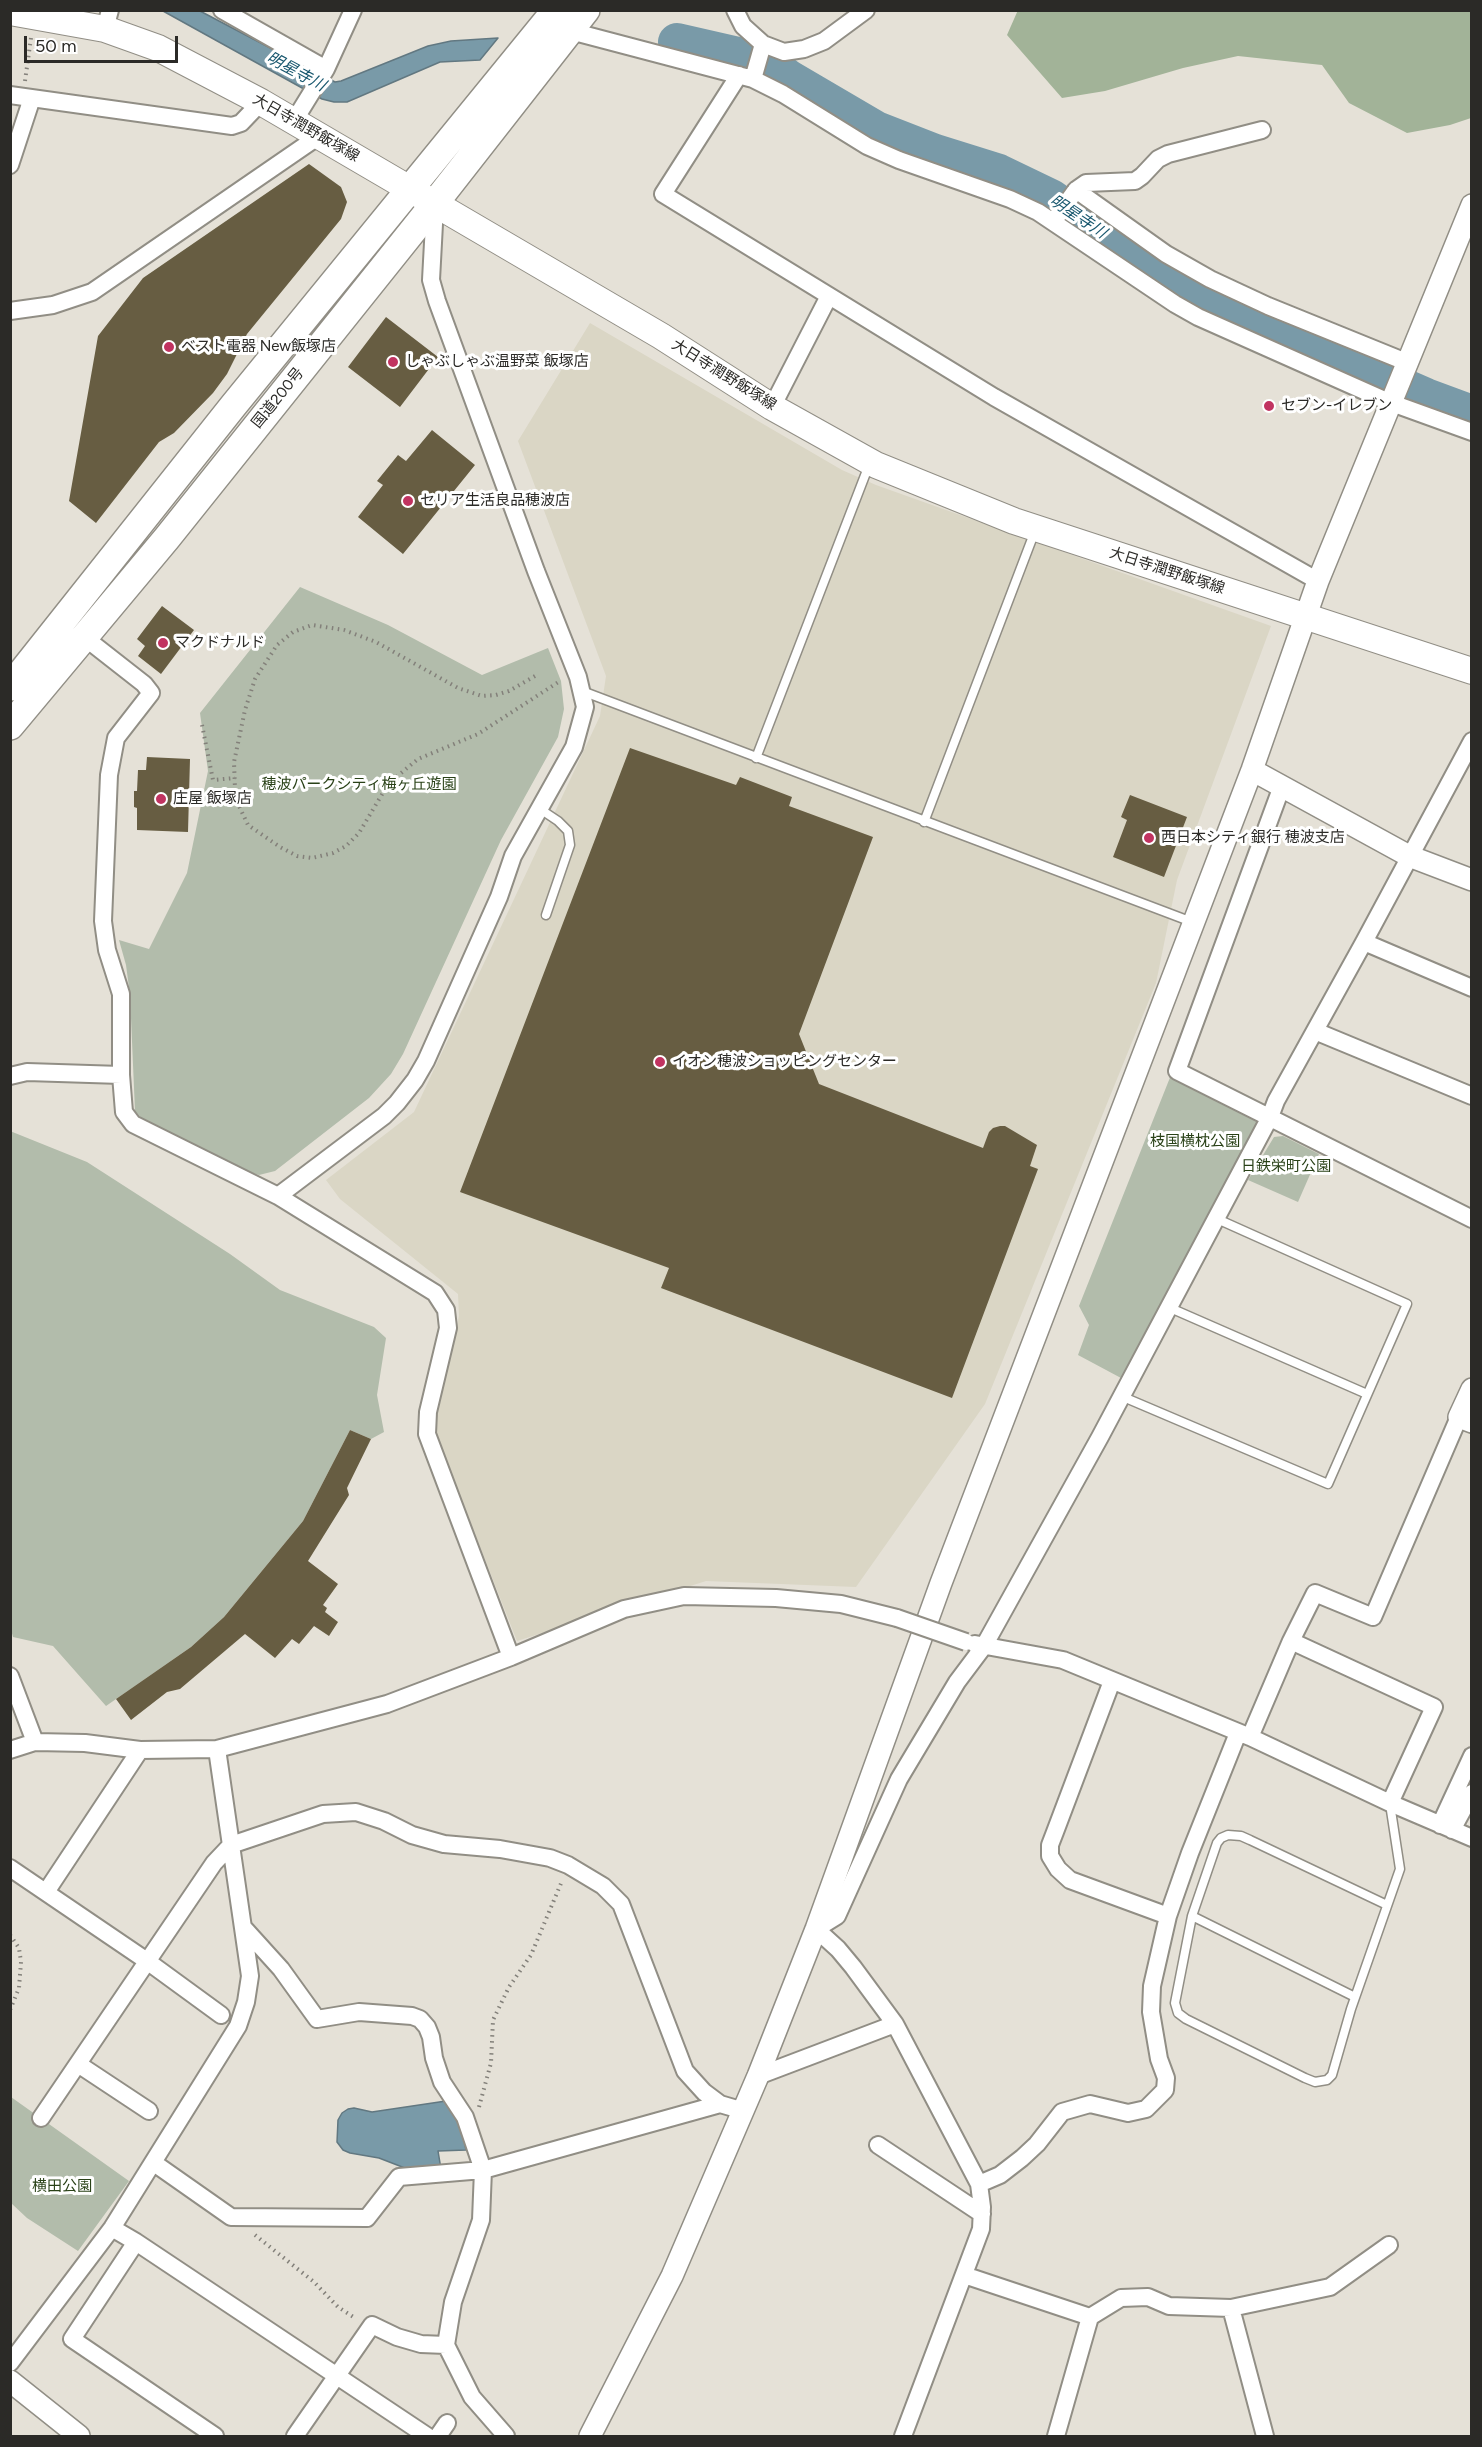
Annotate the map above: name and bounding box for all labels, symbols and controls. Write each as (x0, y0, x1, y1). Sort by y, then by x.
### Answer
scale bar (27, 24, 182, 62)
text: 50 m (35, 35, 77, 57)
water label: 明星寺川 (263, 49, 329, 95)
street label: 大日寺潤野飯塚線 (250, 90, 362, 166)
water label: 明星寺川 (1046, 191, 1110, 243)
street label: 大日寺潤野飯塚線 (668, 336, 780, 414)
place label: ベスト電器 New飯塚店 (181, 338, 336, 356)
marker: ベスト電器 New飯塚店 (162, 340, 176, 354)
place label: しゃぶしゃぶ温野菜 飯塚店 (405, 353, 589, 371)
marker: しゃぶしゃぶ温野菜 飯塚店 (386, 355, 400, 369)
street label: 国道200号 (248, 364, 308, 432)
place label: セブン-イレブン (1281, 397, 1392, 415)
marker: セブン-イレブン (1262, 399, 1276, 413)
place label: セリア生活良品穂波店 (420, 492, 570, 510)
marker: セリア生活良品穂波店 (401, 494, 415, 508)
street label: 大日寺潤野飯塚線 (1107, 544, 1227, 598)
place label: マクドナルド (175, 634, 265, 652)
marker: マクドナルド (156, 636, 170, 650)
park label: 穂波パークシティ梅ヶ丘遊園 (262, 776, 456, 794)
place label: 庄屋 飯塚店 (173, 790, 252, 808)
marker: 庄屋 飯塚店 (154, 792, 168, 806)
place label: 西日本シティ銀行 穂波支店 (1161, 829, 1345, 847)
marker: 西日本シティ銀行 穂波支店 (1142, 831, 1156, 845)
place label: イオン穂波ショッピングセンター (672, 1053, 897, 1071)
marker: イオン穂波ショッピングセンター (653, 1055, 667, 1069)
park label: 枝国横枕公園 (1150, 1133, 1240, 1151)
park label: 日鉄栄町公園 (1241, 1158, 1331, 1176)
park label: 横田公園 (32, 2178, 92, 2196)

